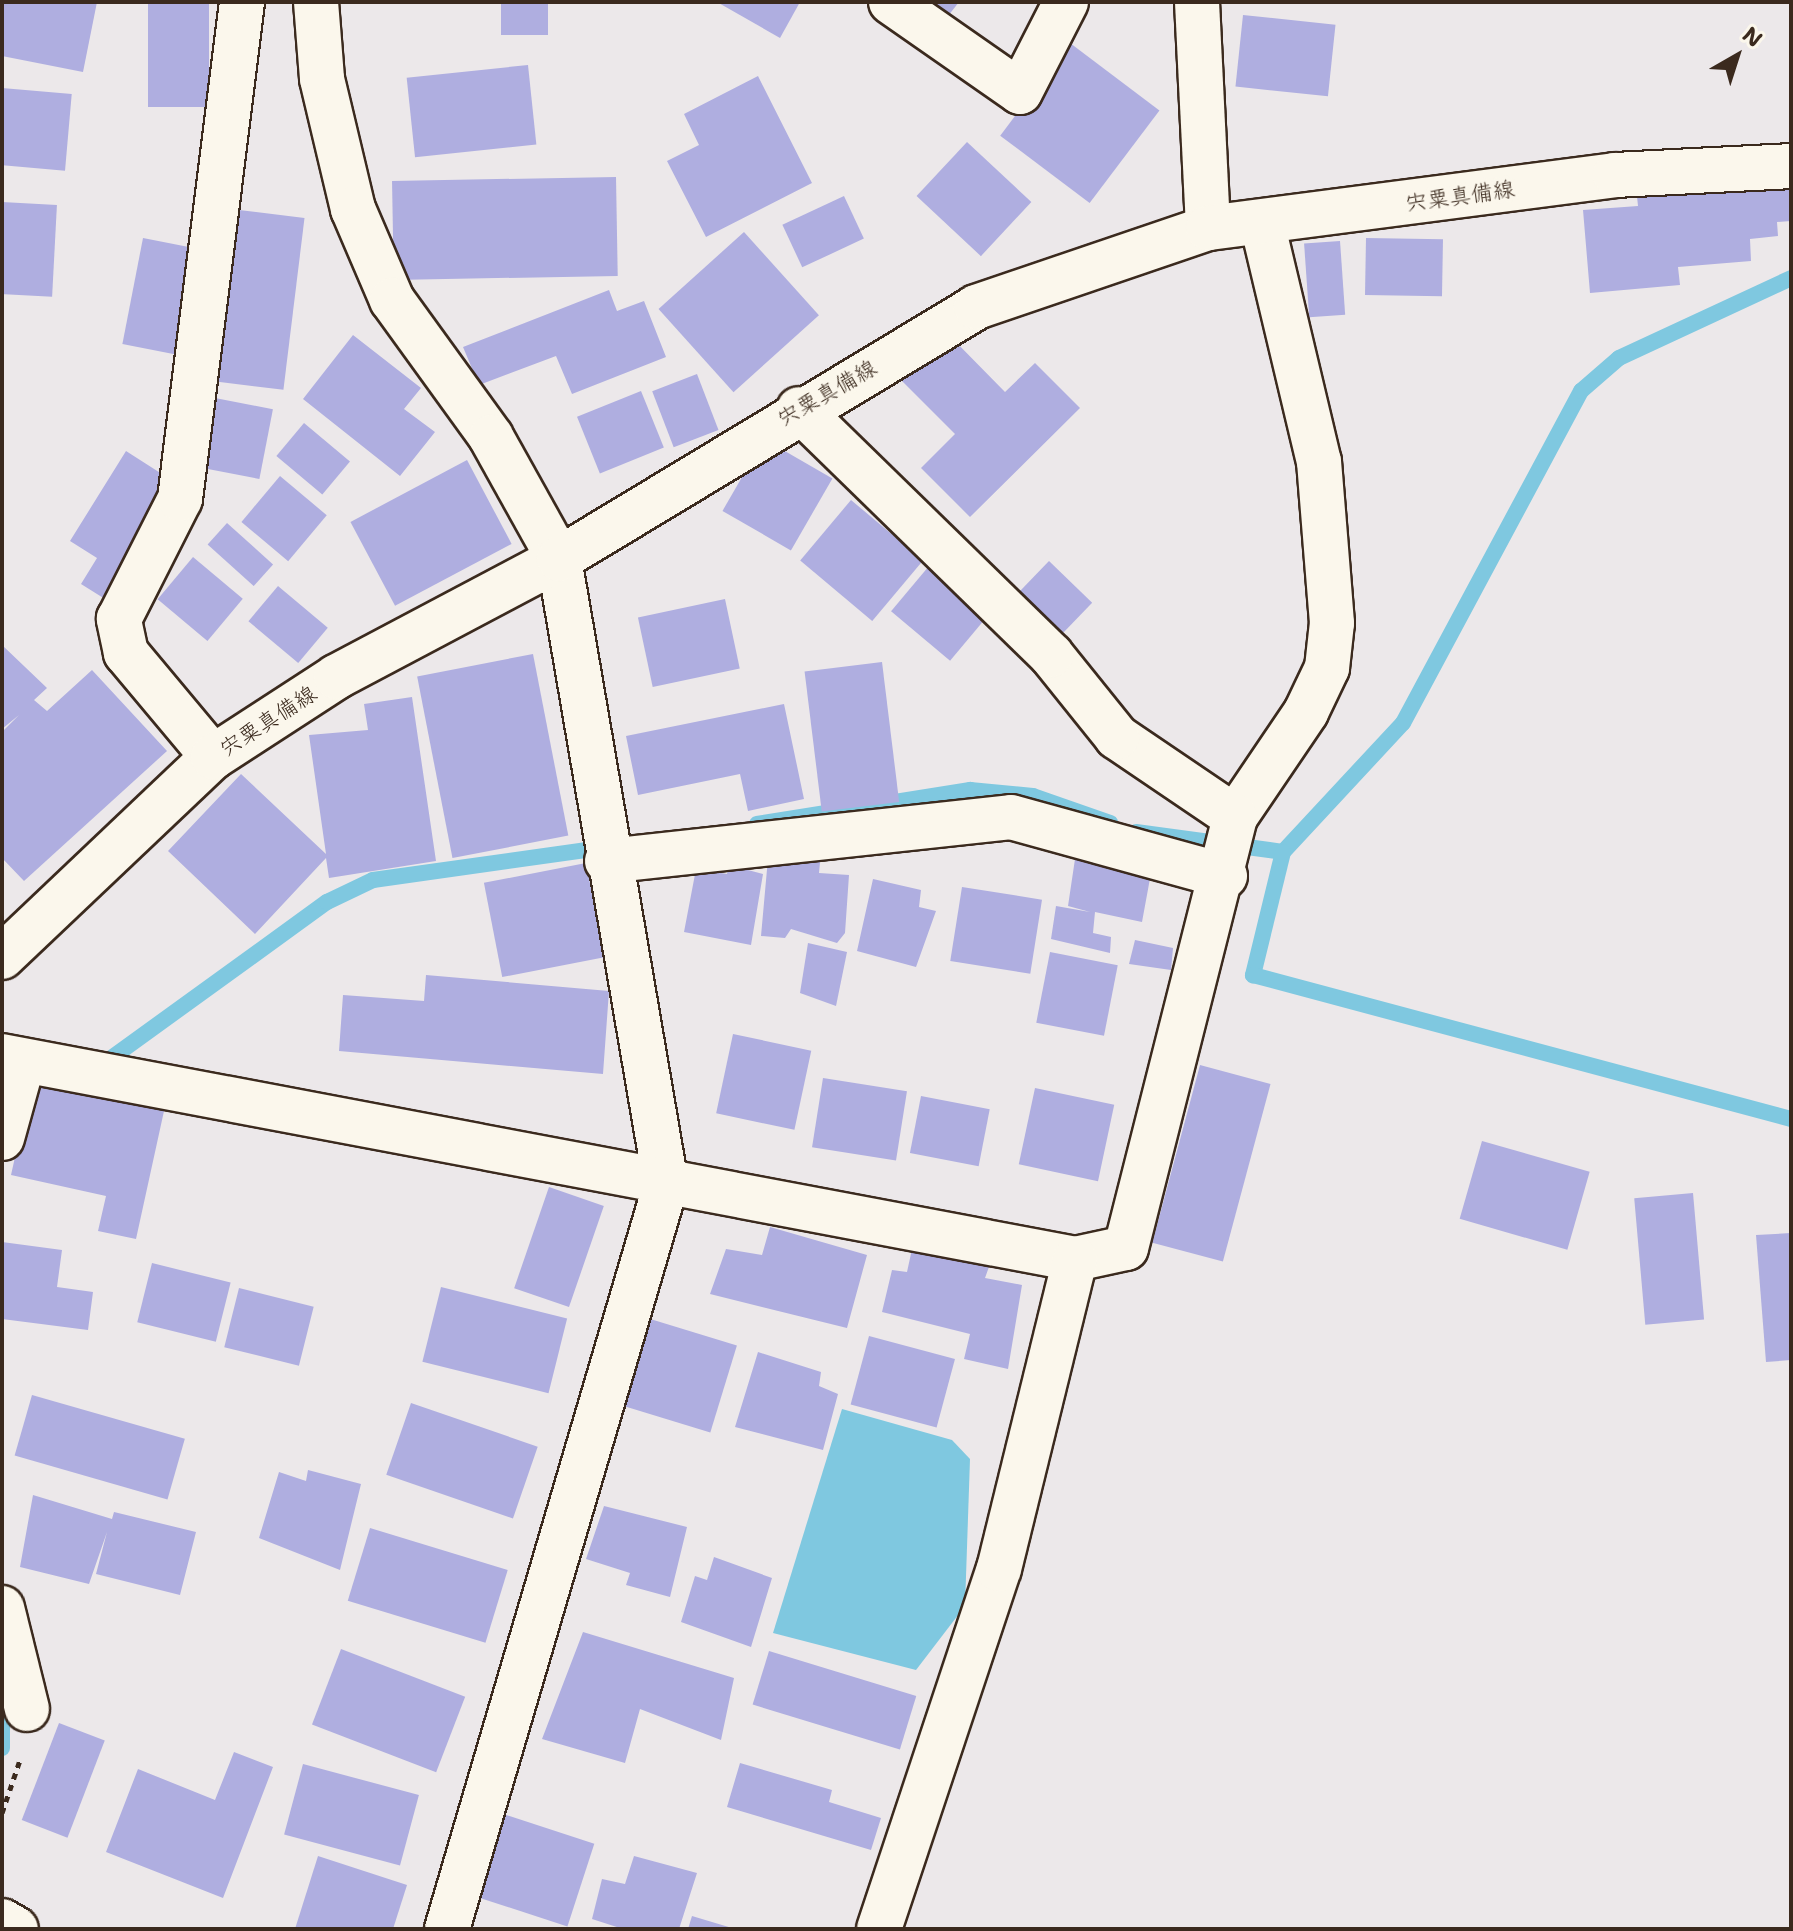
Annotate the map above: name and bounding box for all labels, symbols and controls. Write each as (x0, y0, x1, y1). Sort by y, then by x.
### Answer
north arrow (1697, 16, 1777, 96)
text: N (1737, 20, 1768, 54)
street label: 宍粟真備線 (1404, 175, 1516, 217)
street label: 宍粟真備線 (773, 354, 881, 432)
street label: 宍粟真備線 (215, 680, 321, 762)

